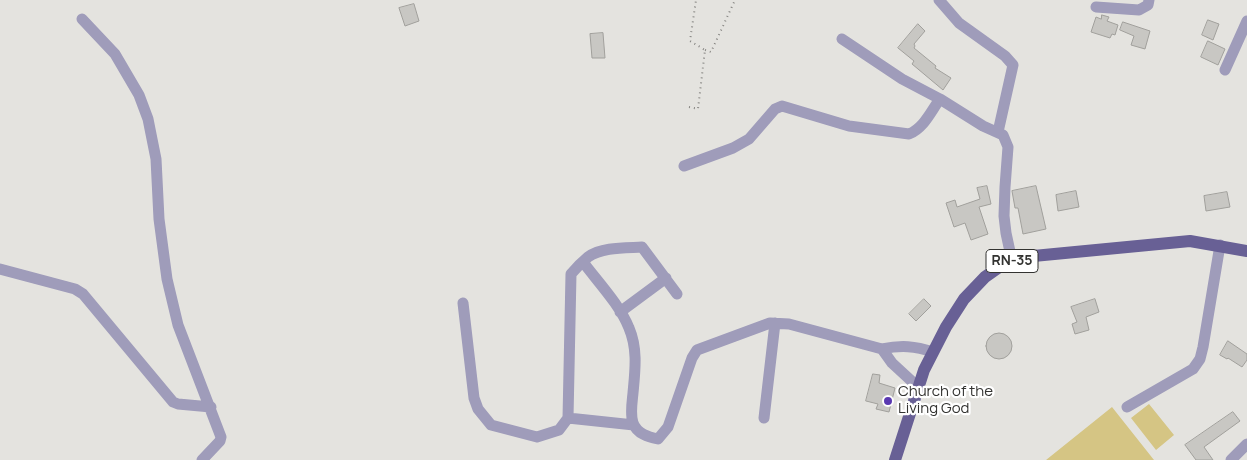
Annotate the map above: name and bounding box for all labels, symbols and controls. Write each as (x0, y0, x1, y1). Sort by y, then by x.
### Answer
road number: RN-35 (986, 250, 1038, 272)
place label: Church of the Living God (898, 383, 993, 418)
marker: Church of the Living God (882, 395, 894, 407)

